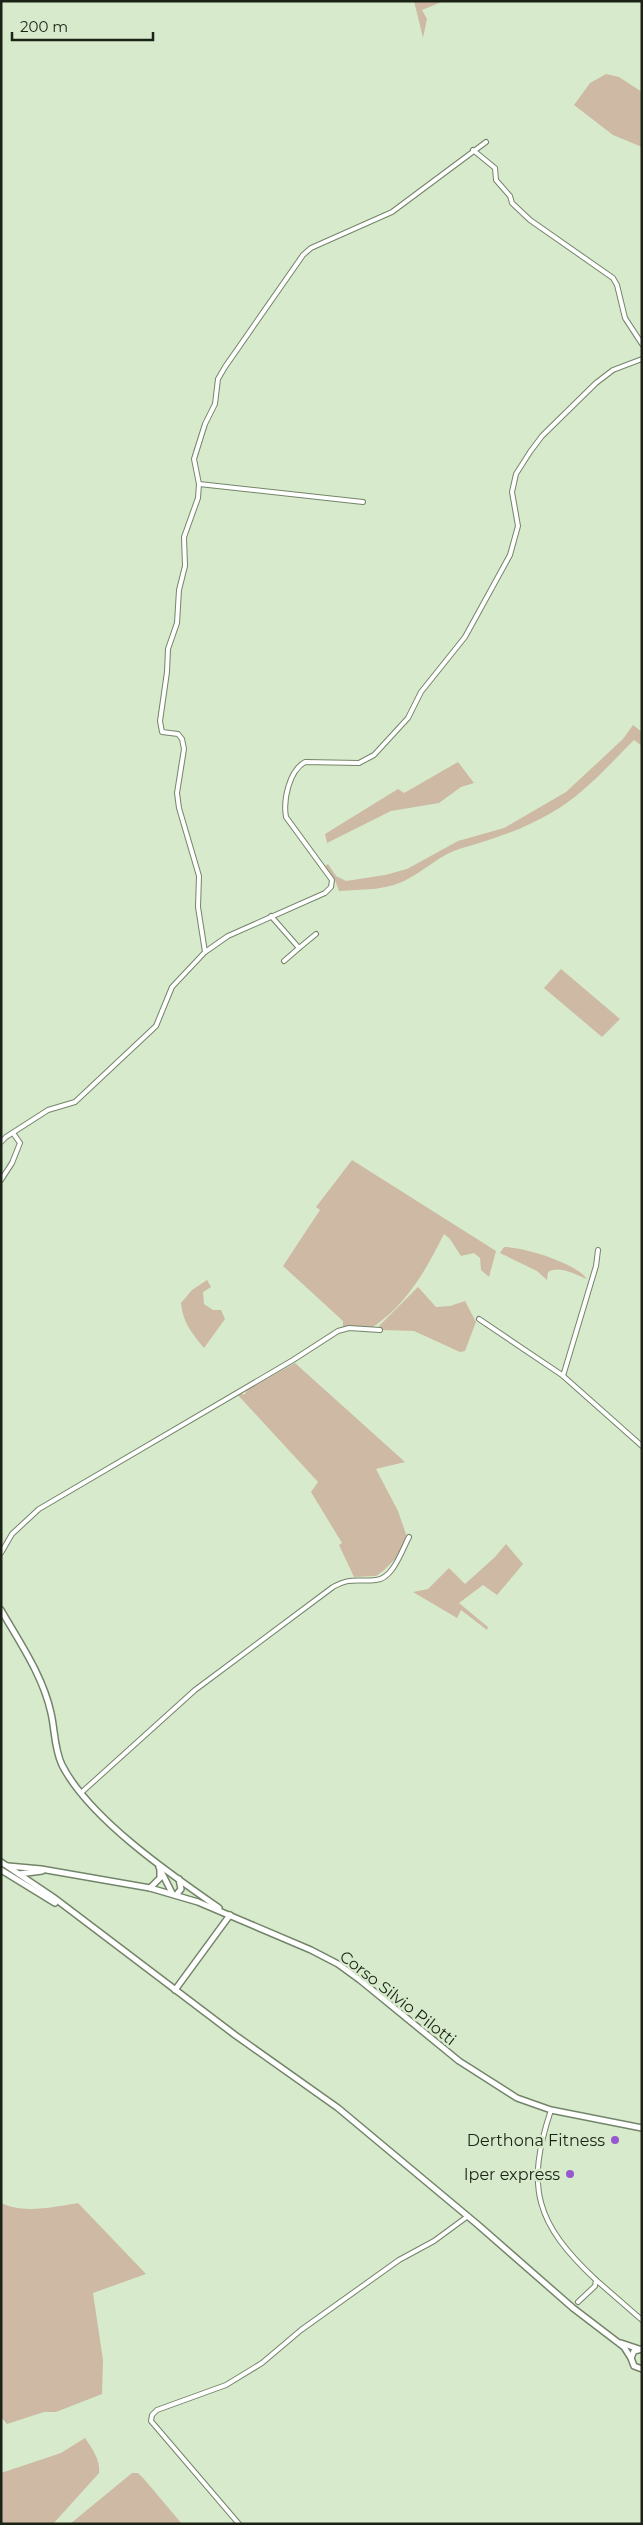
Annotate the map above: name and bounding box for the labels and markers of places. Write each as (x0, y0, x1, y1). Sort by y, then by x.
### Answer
place label: Derthona Fitness (467, 2131, 605, 2150)
marker: Derthona Fitness (609, 2134, 621, 2146)
place label: Iper express (464, 2165, 560, 2184)
marker: Iper express (564, 2168, 576, 2180)

